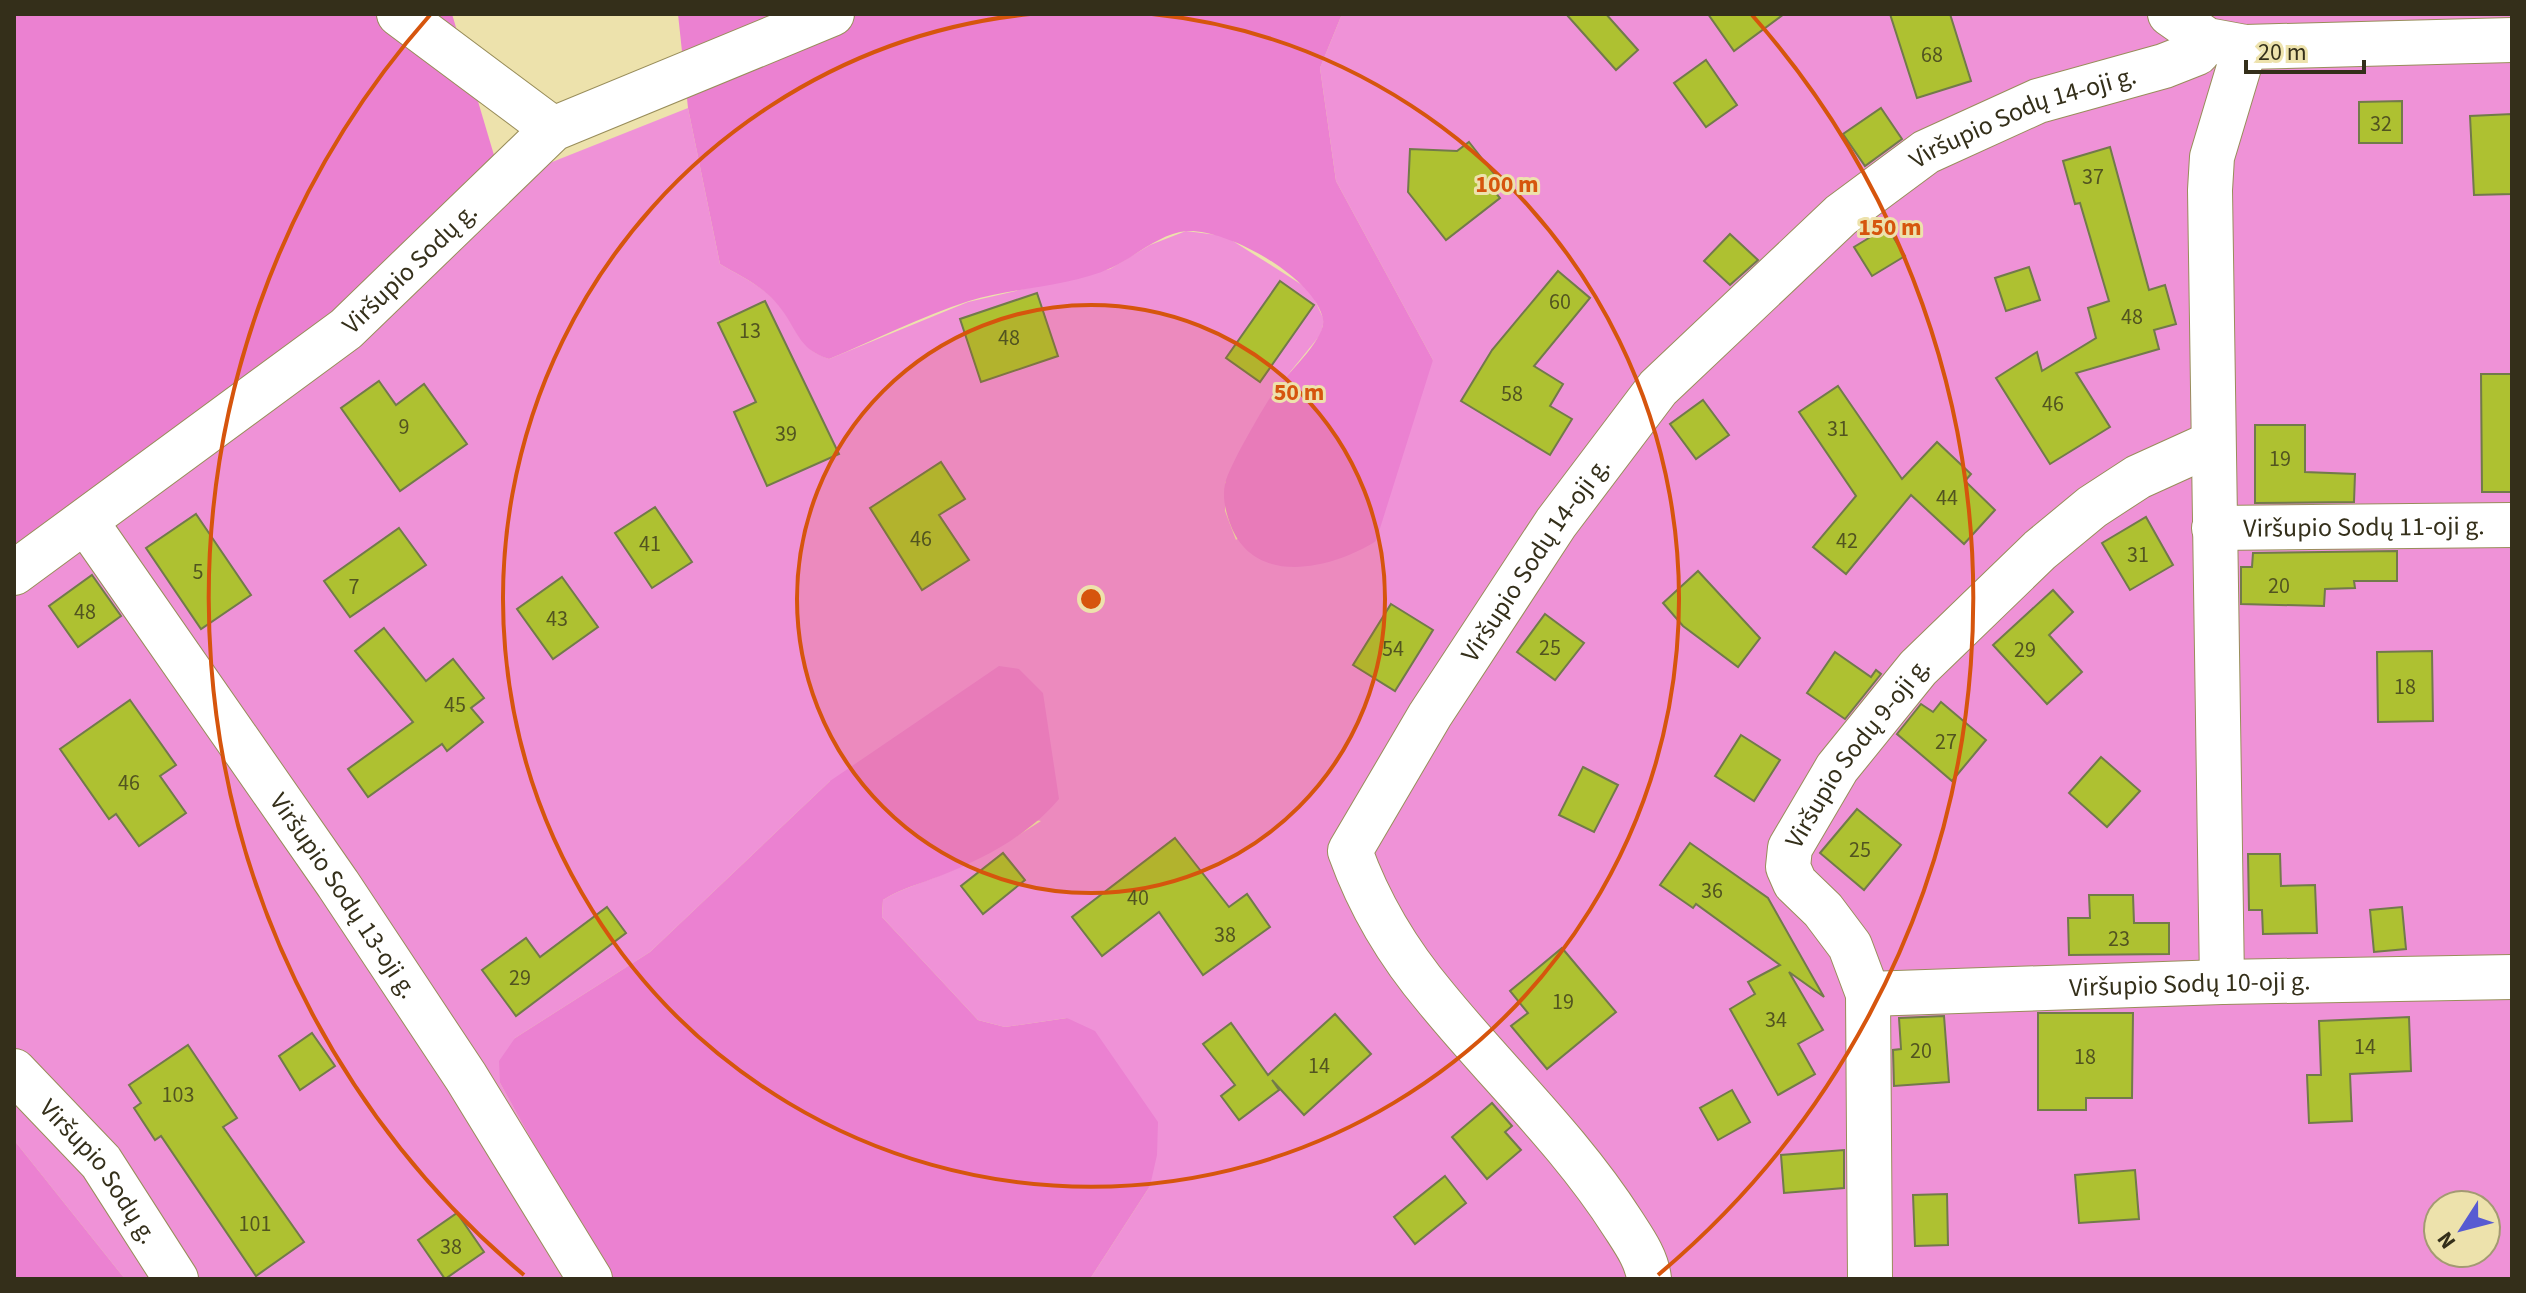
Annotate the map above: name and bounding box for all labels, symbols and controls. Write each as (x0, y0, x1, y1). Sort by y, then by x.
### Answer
scale bar (2246, 24, 2364, 74)
text: 20 m (2258, 35, 2307, 70)
house number: 68 (1921, 39, 1943, 71)
street label: Viršupio Sodų 14-oji g. (1901, 57, 2140, 178)
house number: 32 (2370, 108, 2392, 140)
house number: 37 (2082, 161, 2104, 193)
text: 100 m (1475, 167, 1539, 202)
street label: Viršupio Sodų g. (334, 194, 486, 342)
text: 150 m (1858, 210, 1922, 245)
house number: 60 (1549, 286, 1571, 318)
house number: 48 (2121, 301, 2143, 333)
house number: 13 (739, 315, 761, 347)
house number: 48 (998, 322, 1020, 354)
text: 50 m (1274, 375, 1324, 410)
house number: 58 (1501, 378, 1523, 410)
house number: 46 (2042, 388, 2064, 420)
house number: 9 (399, 411, 409, 443)
house number: 31 (1827, 413, 1849, 445)
house number: 39 (775, 418, 797, 450)
house number: 19 (2269, 443, 2291, 475)
street label: Viršupio Sodų 14-oji g. (1452, 449, 1619, 669)
house number: 44 (1936, 482, 1958, 514)
street label: Viršupio Sodų 11-oji g. (2243, 507, 2485, 547)
house number: 46 (910, 523, 932, 555)
house number: 42 (1836, 525, 1858, 557)
house number: 41 (639, 528, 661, 560)
house number: 31 (2127, 539, 2149, 571)
house number: 5 (193, 556, 203, 588)
house number: 20 (2268, 570, 2290, 602)
house number: 7 (349, 571, 360, 603)
centre of rings (1077, 585, 1105, 613)
house number: 48 (74, 596, 96, 628)
house number: 43 (546, 603, 568, 635)
house number: 25 (1539, 632, 1561, 664)
house number: 54 (1382, 633, 1404, 665)
house number: 29 (2014, 634, 2036, 666)
street label: Viršupio Sodų 9-oji g. (1776, 648, 1938, 855)
house number: 18 (2394, 671, 2416, 703)
house number: 45 (444, 689, 466, 721)
house number: 27 (1935, 726, 1957, 758)
house number: 46 (118, 767, 140, 799)
street label: Viršupio Sodų 13-oji g. (261, 785, 427, 1006)
house number: 25 (1849, 834, 1871, 866)
house number: 36 (1701, 875, 1723, 907)
house number: 40 (1127, 882, 1149, 914)
house number: 38 (1214, 919, 1236, 951)
house number: 23 (2108, 923, 2130, 955)
house number: 29 (509, 962, 531, 994)
street label: Viršupio Sodų 10-oji g. (2069, 962, 2311, 1006)
house number: 19 (1552, 986, 1574, 1018)
house number: 34 (1765, 1004, 1787, 1036)
house number: 14 (2354, 1031, 2376, 1063)
house number: 20 (1910, 1035, 1932, 1067)
house number: 18 (2074, 1041, 2096, 1073)
house number: 14 (1308, 1050, 1330, 1082)
house number: 103 (162, 1079, 194, 1111)
street label: Viršupio Sodų g. (31, 1091, 167, 1251)
north arrow (2422, 1189, 2502, 1269)
house number: 101 (239, 1208, 271, 1240)
text: N (2429, 1225, 2464, 1255)
house number: 38 (440, 1231, 462, 1263)

